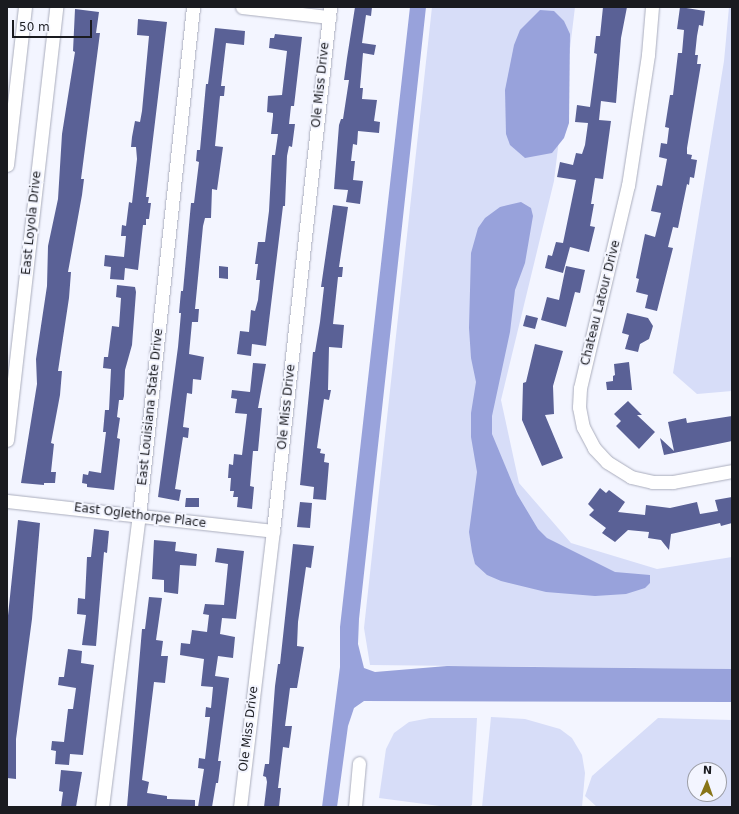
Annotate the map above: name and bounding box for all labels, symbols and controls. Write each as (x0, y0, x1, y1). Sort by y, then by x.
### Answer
scale bar (14, 12, 94, 38)
text: 50 m (19, 20, 50, 34)
street label: Ole Miss Drive (309, 41, 333, 129)
street label: East Loyola Drive (19, 170, 45, 276)
street label: Chateau Latour Drive (578, 239, 624, 367)
street label: East Louisiana State Drive (136, 328, 166, 486)
street label: Ole Miss Drive (275, 363, 299, 451)
street label: East Oglethorpe Place (73, 501, 207, 531)
street label: Ole Miss Drive (237, 685, 261, 773)
north arrow (687, 762, 727, 802)
text: N (703, 764, 712, 777)

